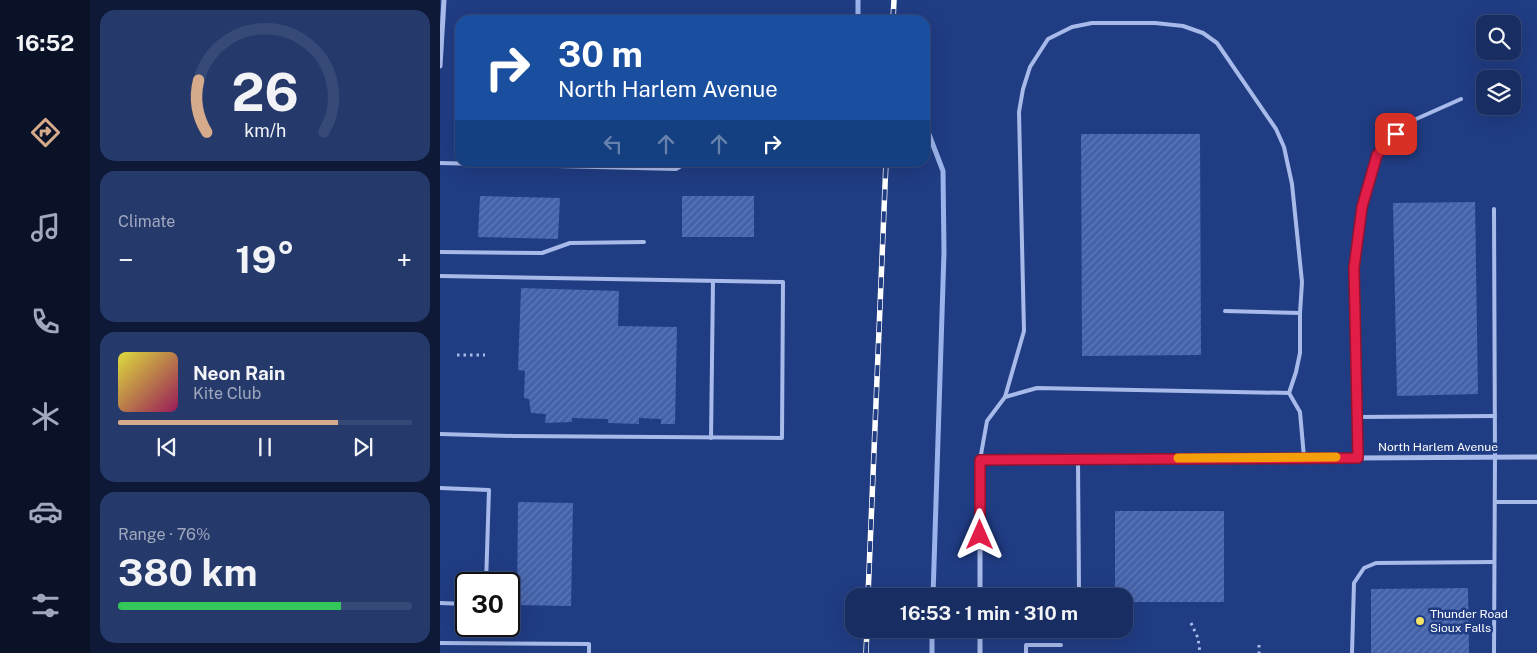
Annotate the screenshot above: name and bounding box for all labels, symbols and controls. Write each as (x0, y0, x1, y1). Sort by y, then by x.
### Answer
map controls (1476, 15, 1521, 115)
button: search (1476, 15, 1521, 60)
text: 16:52 (16, 30, 74, 56)
text: 30 m (558, 34, 643, 75)
icon: right (475, 35, 540, 100)
text: 26 (231, 62, 299, 123)
button: layers (1476, 70, 1521, 115)
text: North Harlem Avenue (558, 76, 778, 102)
pin (1375, 113, 1417, 155)
icon: directions (28, 115, 63, 150)
text: km/h (244, 120, 286, 141)
icon: arrive (1382, 120, 1410, 148)
icon: left (599, 130, 627, 158)
icon: ahead (652, 130, 680, 158)
icon: ahead (705, 130, 733, 158)
icon: right (758, 130, 786, 158)
icon: music (28, 210, 63, 245)
text: Climate (118, 212, 175, 231)
text: 19° (235, 237, 295, 282)
text: − (118, 243, 134, 276)
text: + (396, 243, 412, 276)
icon: phone (28, 304, 63, 339)
text: Neon Rain (193, 362, 285, 384)
text: Kite Club (193, 384, 261, 403)
icon: climate (28, 399, 63, 434)
icon: previous (153, 433, 181, 461)
icon: pause (251, 433, 279, 461)
icon: next (349, 433, 377, 461)
street label: North Harlem Avenue (1378, 440, 1498, 454)
icon: car (28, 494, 63, 529)
position arrow (953, 508, 1005, 560)
text: Range · 76% (118, 525, 210, 544)
text: 380 km (118, 550, 258, 595)
speed limit sign: 30 (455, 572, 520, 637)
icon: filters (28, 588, 63, 623)
text: 16:53 · 1 min · 310 m (900, 602, 1078, 624)
place label: Thunder Road Sioux Falls (1430, 607, 1508, 635)
marker: Thunder Road Sioux Falls (1414, 615, 1426, 627)

